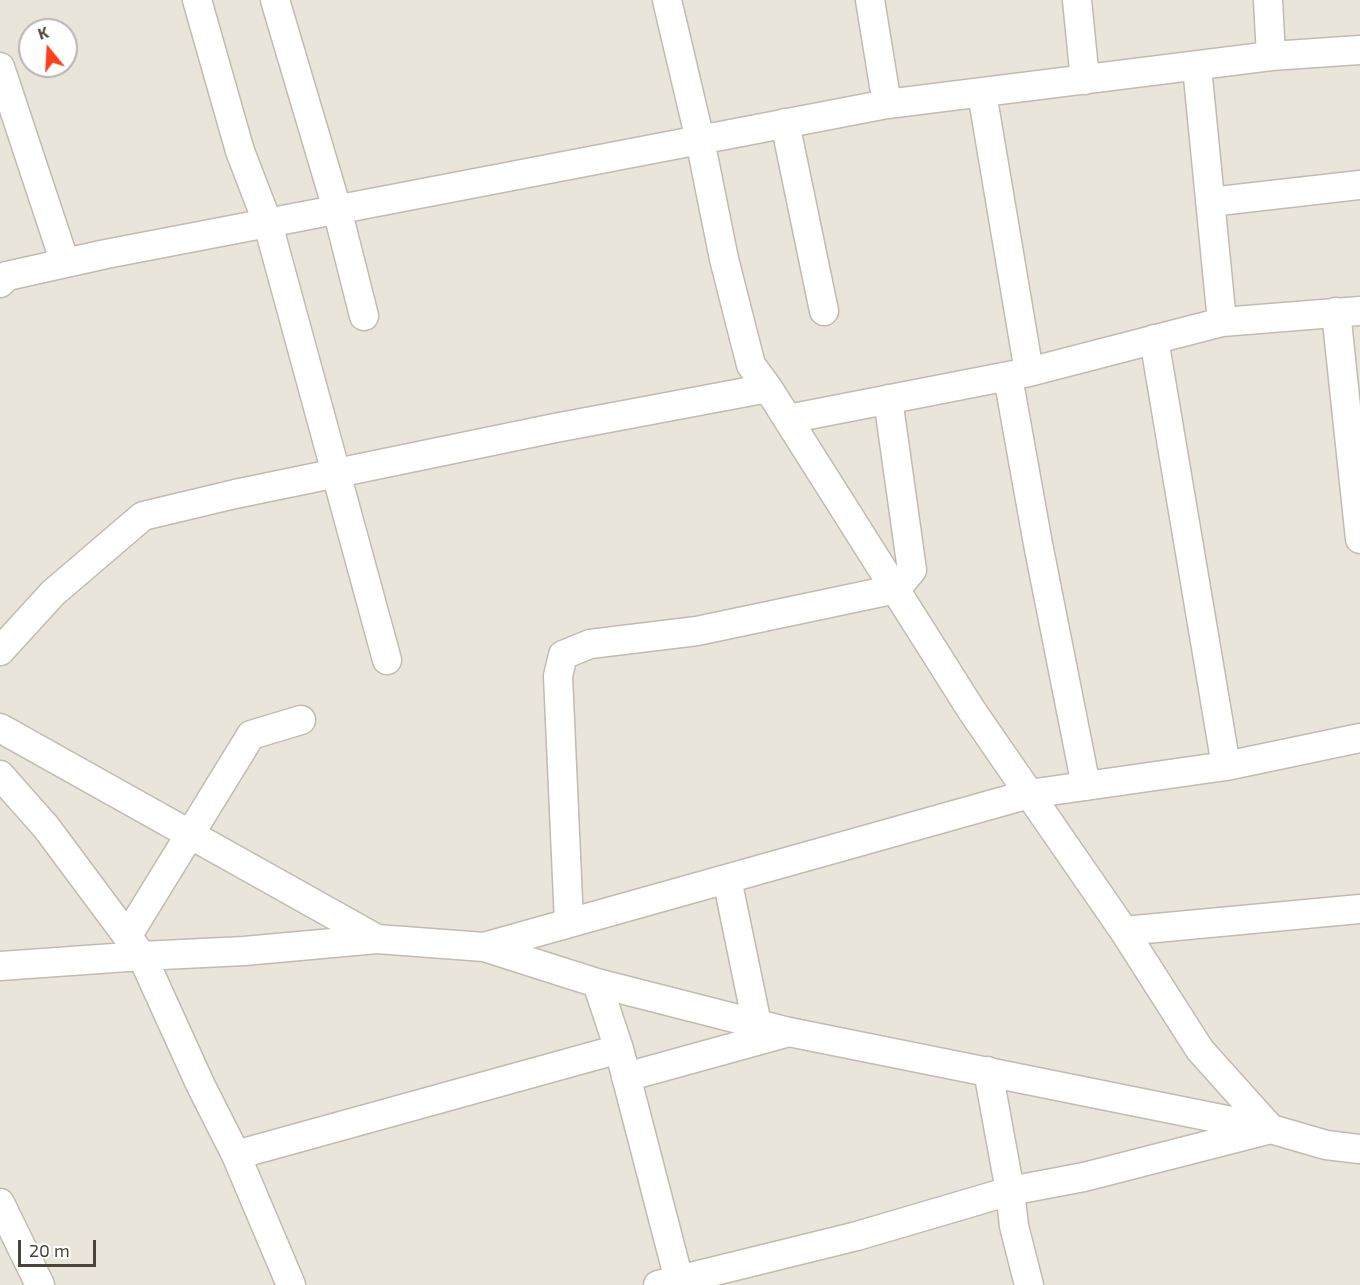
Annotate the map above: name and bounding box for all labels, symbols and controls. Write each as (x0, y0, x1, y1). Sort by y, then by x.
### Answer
north arrow (18, 18, 78, 78)
text: K (35, 22, 51, 43)
scale bar (21, 1228, 99, 1266)
text: 20 m (29, 1239, 70, 1261)

